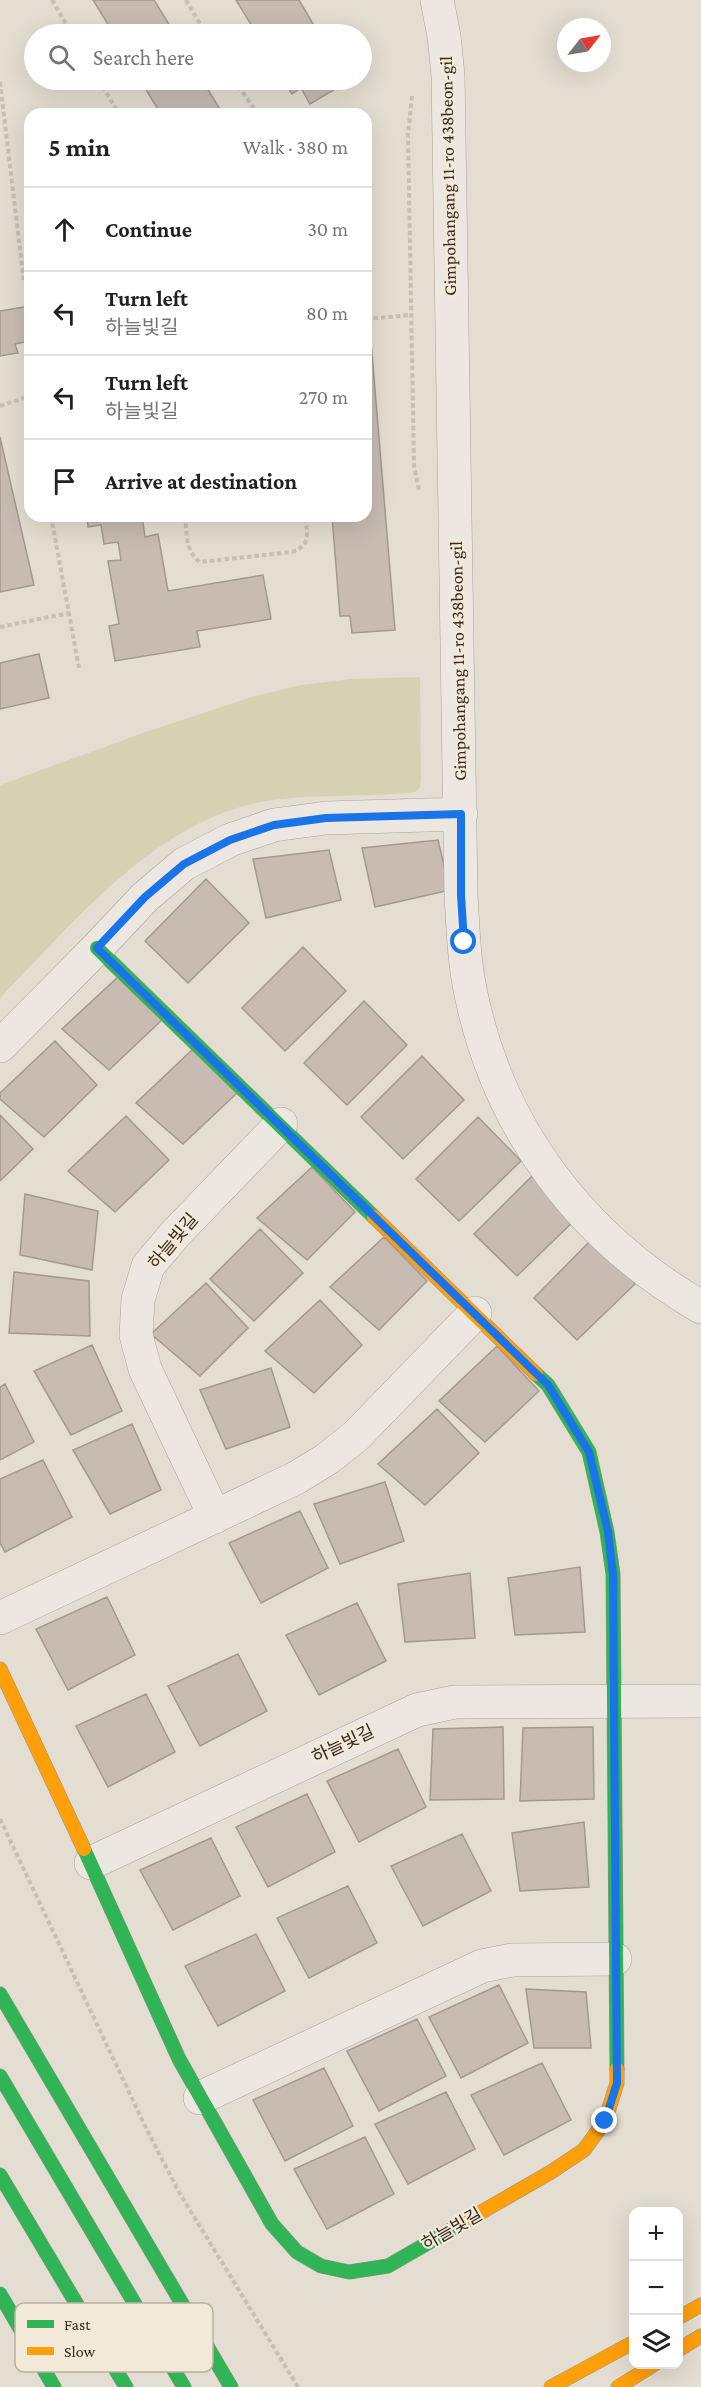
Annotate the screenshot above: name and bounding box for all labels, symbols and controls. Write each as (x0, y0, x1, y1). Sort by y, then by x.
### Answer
north arrow (557, 18, 611, 72)
search box (24, 24, 372, 90)
icon: search (45, 41, 78, 74)
text: Search here (93, 45, 194, 70)
street label: Gimpohangang 11-ro 438beon-gil (436, 56, 460, 296)
text: 5 min (48, 133, 110, 162)
text: Walk · 380 m (243, 136, 348, 158)
icon: ahead (48, 213, 81, 246)
text: Continue (105, 217, 192, 242)
text: 30 m (307, 218, 348, 240)
text: Turn left (105, 286, 188, 311)
icon: left (48, 297, 81, 330)
text: 80 m (306, 302, 348, 324)
text: 하늘빛길 (105, 316, 179, 338)
text: Turn left (105, 370, 188, 395)
icon: left (48, 381, 81, 414)
text: 270 m (299, 386, 348, 408)
text: 하늘빛길 (105, 400, 179, 422)
icon: arrive (48, 465, 81, 498)
text: Arrive at destination (105, 469, 297, 494)
street label: Gimpohangang 11-ro 438beon-gil (446, 541, 470, 781)
route start (450, 928, 476, 954)
street label: 하늘빛길 (144, 1209, 202, 1273)
street label: 하늘빛길 (309, 1721, 377, 1767)
route end (591, 2107, 617, 2133)
street label: 하늘빛길 (418, 2204, 486, 2254)
map controls (629, 2207, 683, 2369)
button: + (629, 2207, 683, 2261)
button: − (629, 2261, 683, 2315)
legend (15, 2303, 213, 2372)
button: layers (629, 2315, 683, 2369)
text: Fast (64, 2316, 91, 2333)
text: Slow (64, 2343, 96, 2360)

